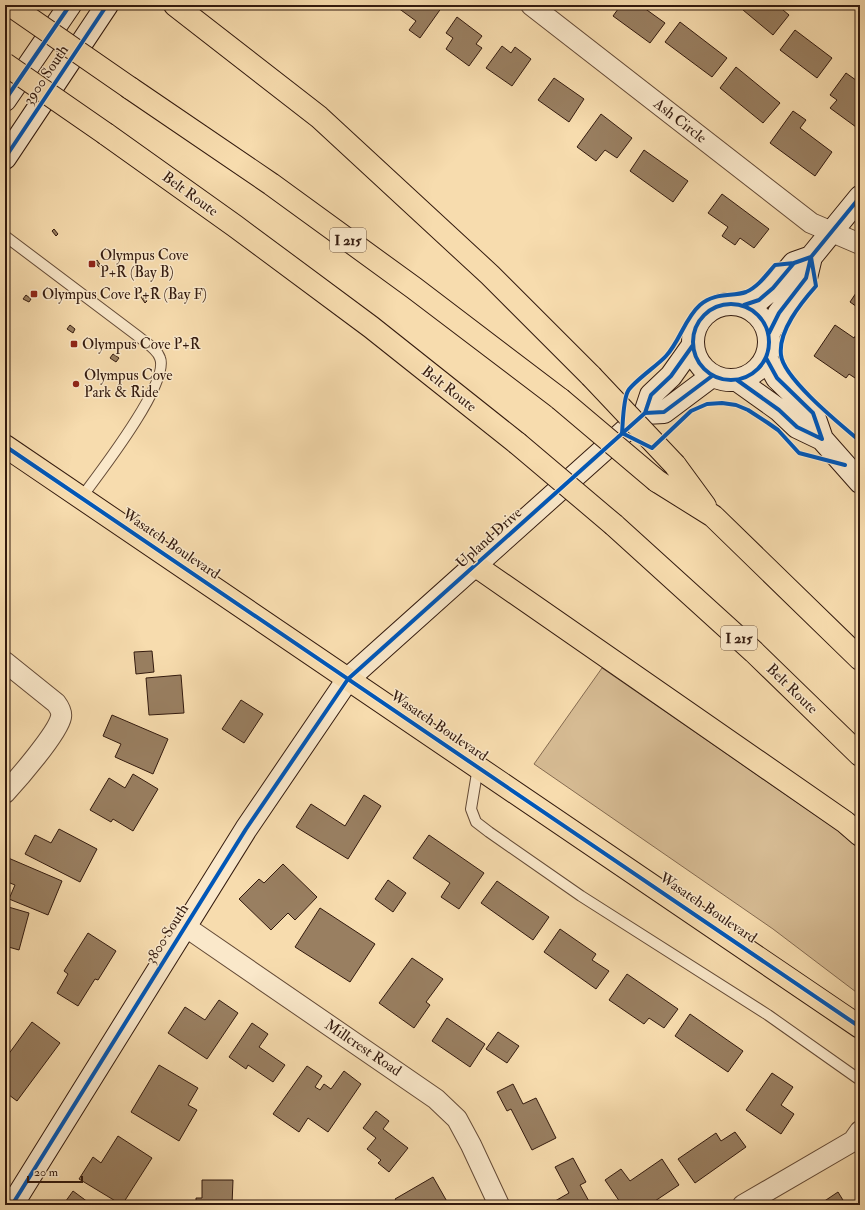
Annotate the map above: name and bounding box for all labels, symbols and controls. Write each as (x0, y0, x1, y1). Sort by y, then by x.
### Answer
street label: 3900 South (19, 41, 73, 108)
street label: Ash Circle (649, 94, 710, 148)
street label: Belt Route (158, 167, 222, 221)
road number: I 215 (330, 228, 366, 252)
place label: Olympus Cove P+R (Bay B) (100, 246, 188, 282)
marker: Olympus Cove P+R (Bay B) (87, 259, 97, 269)
place label: Olympus Cove P+R (Bay F) (42, 285, 207, 305)
marker: Olympus Cove P+R (Bay F) (29, 289, 39, 299)
place label: Olympus Cove P+R (82, 335, 202, 355)
marker: Olympus Cove P+R (69, 339, 79, 349)
street label: Belt Route (418, 362, 480, 416)
place label: Olympus Cove Park & Ride (84, 366, 172, 402)
marker: Olympus Cove Park & Ride (71, 379, 81, 389)
street label: Upland Drive (452, 503, 527, 573)
street label: Wasatch Boulevard (118, 504, 224, 584)
road number: I 215 (721, 626, 757, 650)
street label: Belt Route (762, 660, 822, 718)
street label: Wasatch Boulevard (386, 686, 492, 766)
street label: Wasatch Boulevard (655, 868, 761, 948)
street label: 3800 South (141, 900, 193, 968)
street label: Millcrest Road (321, 1015, 406, 1081)
scale bar (28, 1158, 82, 1184)
text: 20 m (34, 1165, 59, 1180)

